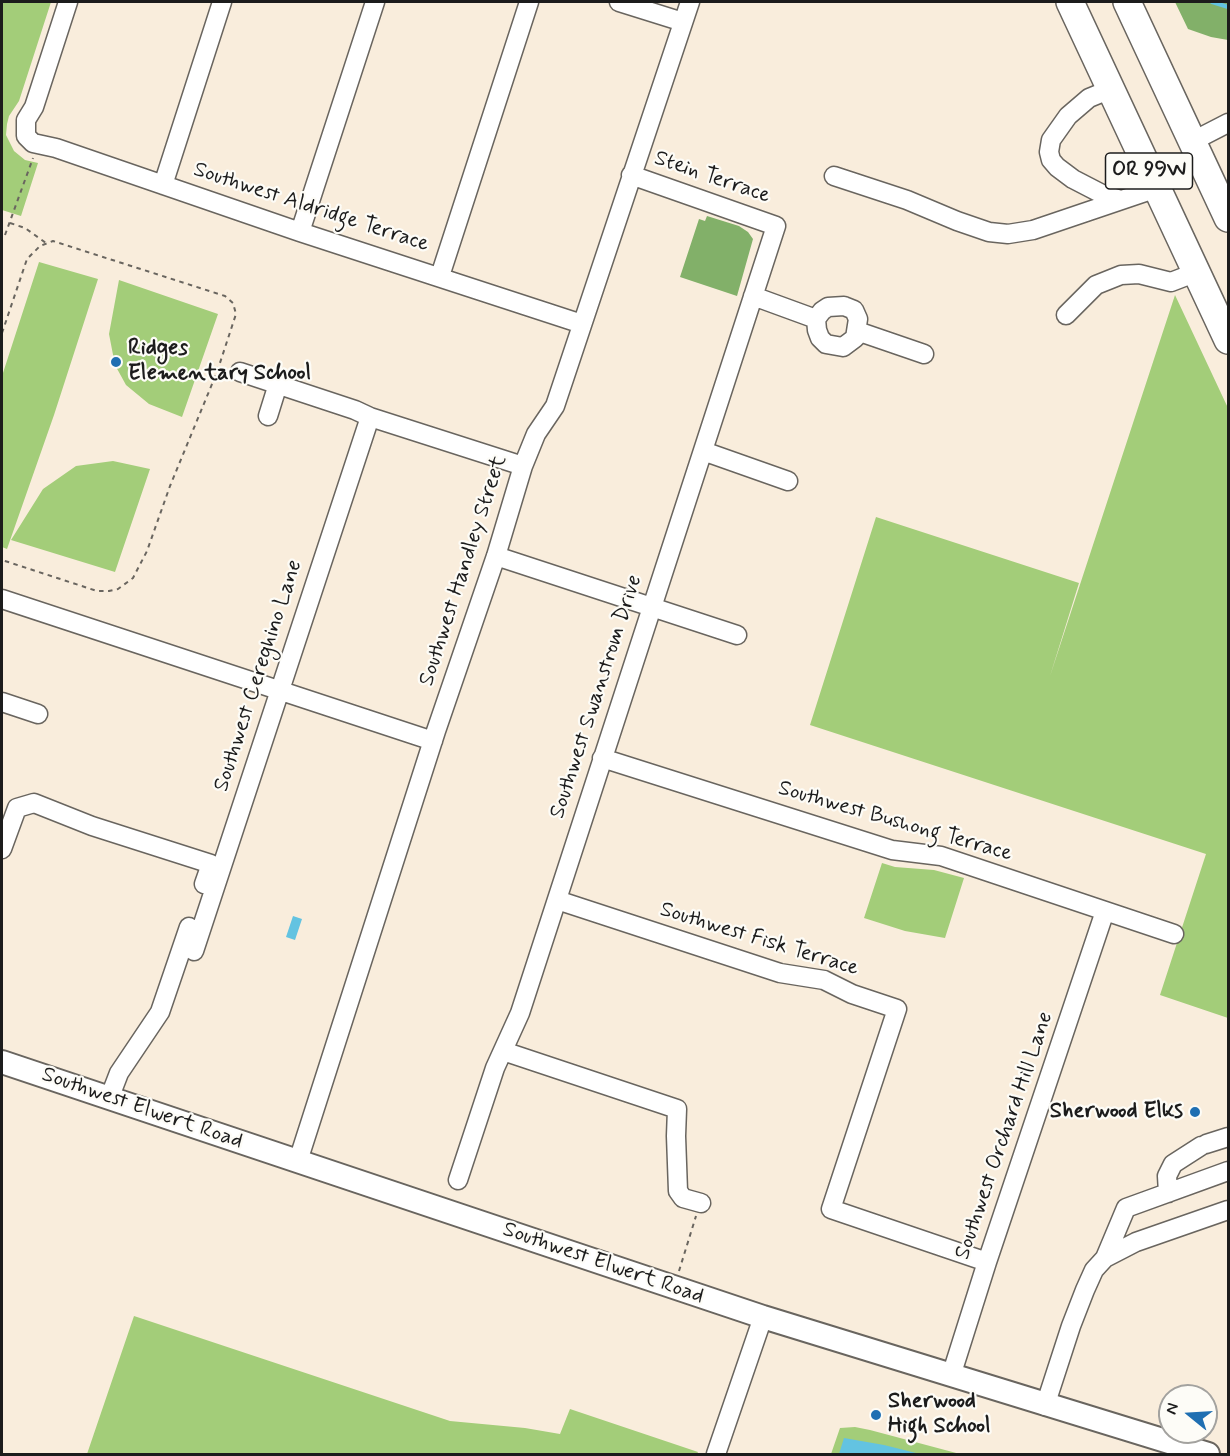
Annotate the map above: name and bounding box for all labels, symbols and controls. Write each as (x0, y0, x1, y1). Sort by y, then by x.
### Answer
street label: Stein Terrace (650, 146, 774, 210)
road number: OR 99W (1106, 153, 1192, 189)
street label: Southwest Aldridge Terrace (190, 157, 432, 259)
place label: Ridges Elementary School (128, 336, 311, 388)
marker: Ridges Elementary School (109, 355, 123, 369)
street label: Southwest Handley Street (414, 452, 514, 690)
street label: Southwest Cereghino Lane (209, 557, 309, 795)
street label: Southwest Swanstrom Drive (545, 572, 649, 822)
street label: Southwest Bushong Terrace (775, 776, 1015, 868)
street label: Southwest Fisk Terrace (656, 897, 862, 983)
street label: Southwest Orchard Hill Lane (950, 1009, 1060, 1263)
street label: Southwest Elwert Road (38, 1062, 246, 1156)
place label: Sherwood Elks (1050, 1099, 1183, 1125)
marker: Sherwood Elks (1188, 1105, 1202, 1119)
street label: Southwest Elwert Road (499, 1217, 707, 1311)
north arrow (1158, 1384, 1218, 1444)
place label: Sherwood High School (888, 1389, 991, 1440)
text: N (1161, 1401, 1184, 1417)
marker: Sherwood High School (869, 1408, 883, 1422)

